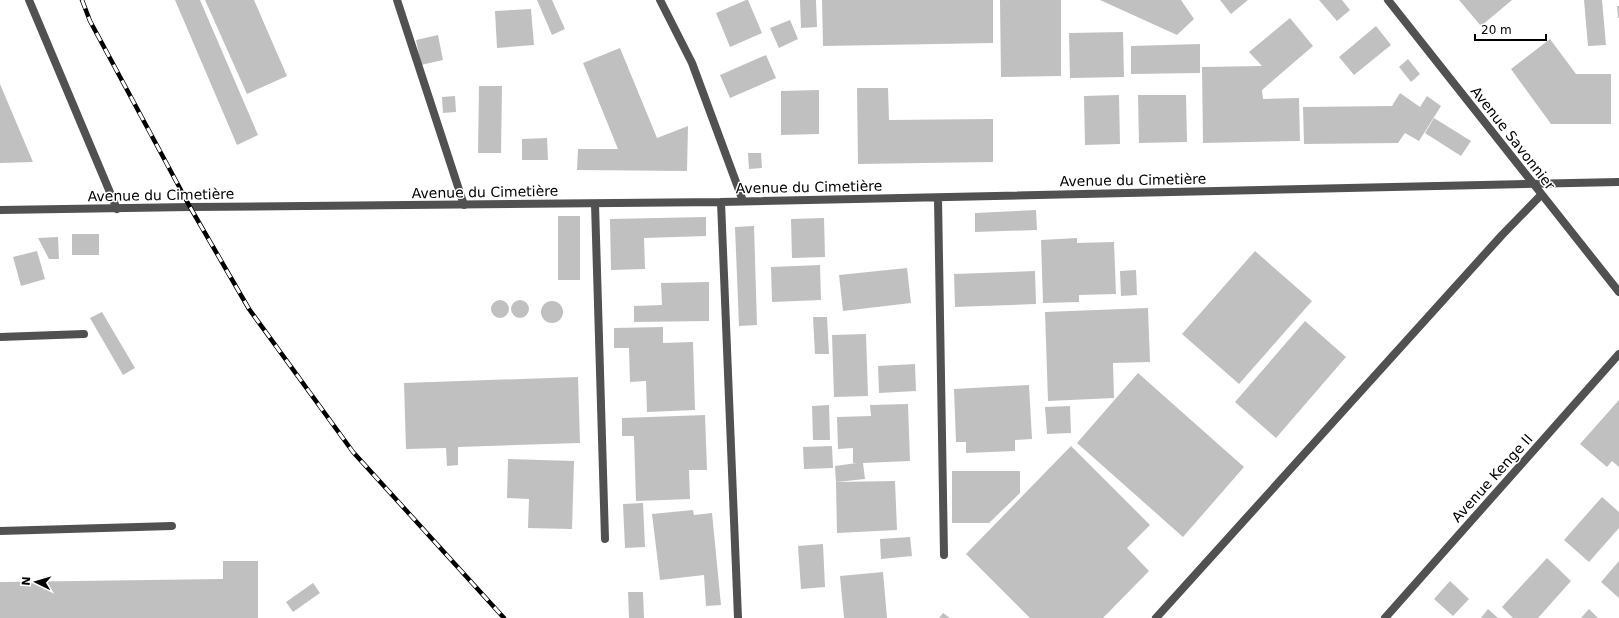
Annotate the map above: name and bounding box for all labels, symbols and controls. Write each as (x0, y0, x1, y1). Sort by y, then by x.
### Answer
scale bar (1475, 16, 1546, 42)
text: 20 m (1481, 23, 1512, 37)
street label: Avenue Savonnier (1468, 83, 1558, 193)
street label: Avenue du Cimetière (1060, 171, 1206, 189)
street label: Avenue du Cimetière (736, 178, 882, 196)
street label: Avenue du Cimetière (412, 183, 558, 201)
street label: Avenue du Cimetière (88, 186, 234, 204)
street label: Avenue Kenge II (1448, 431, 1536, 525)
north arrow (16, 562, 56, 602)
text: N (20, 576, 33, 586)

